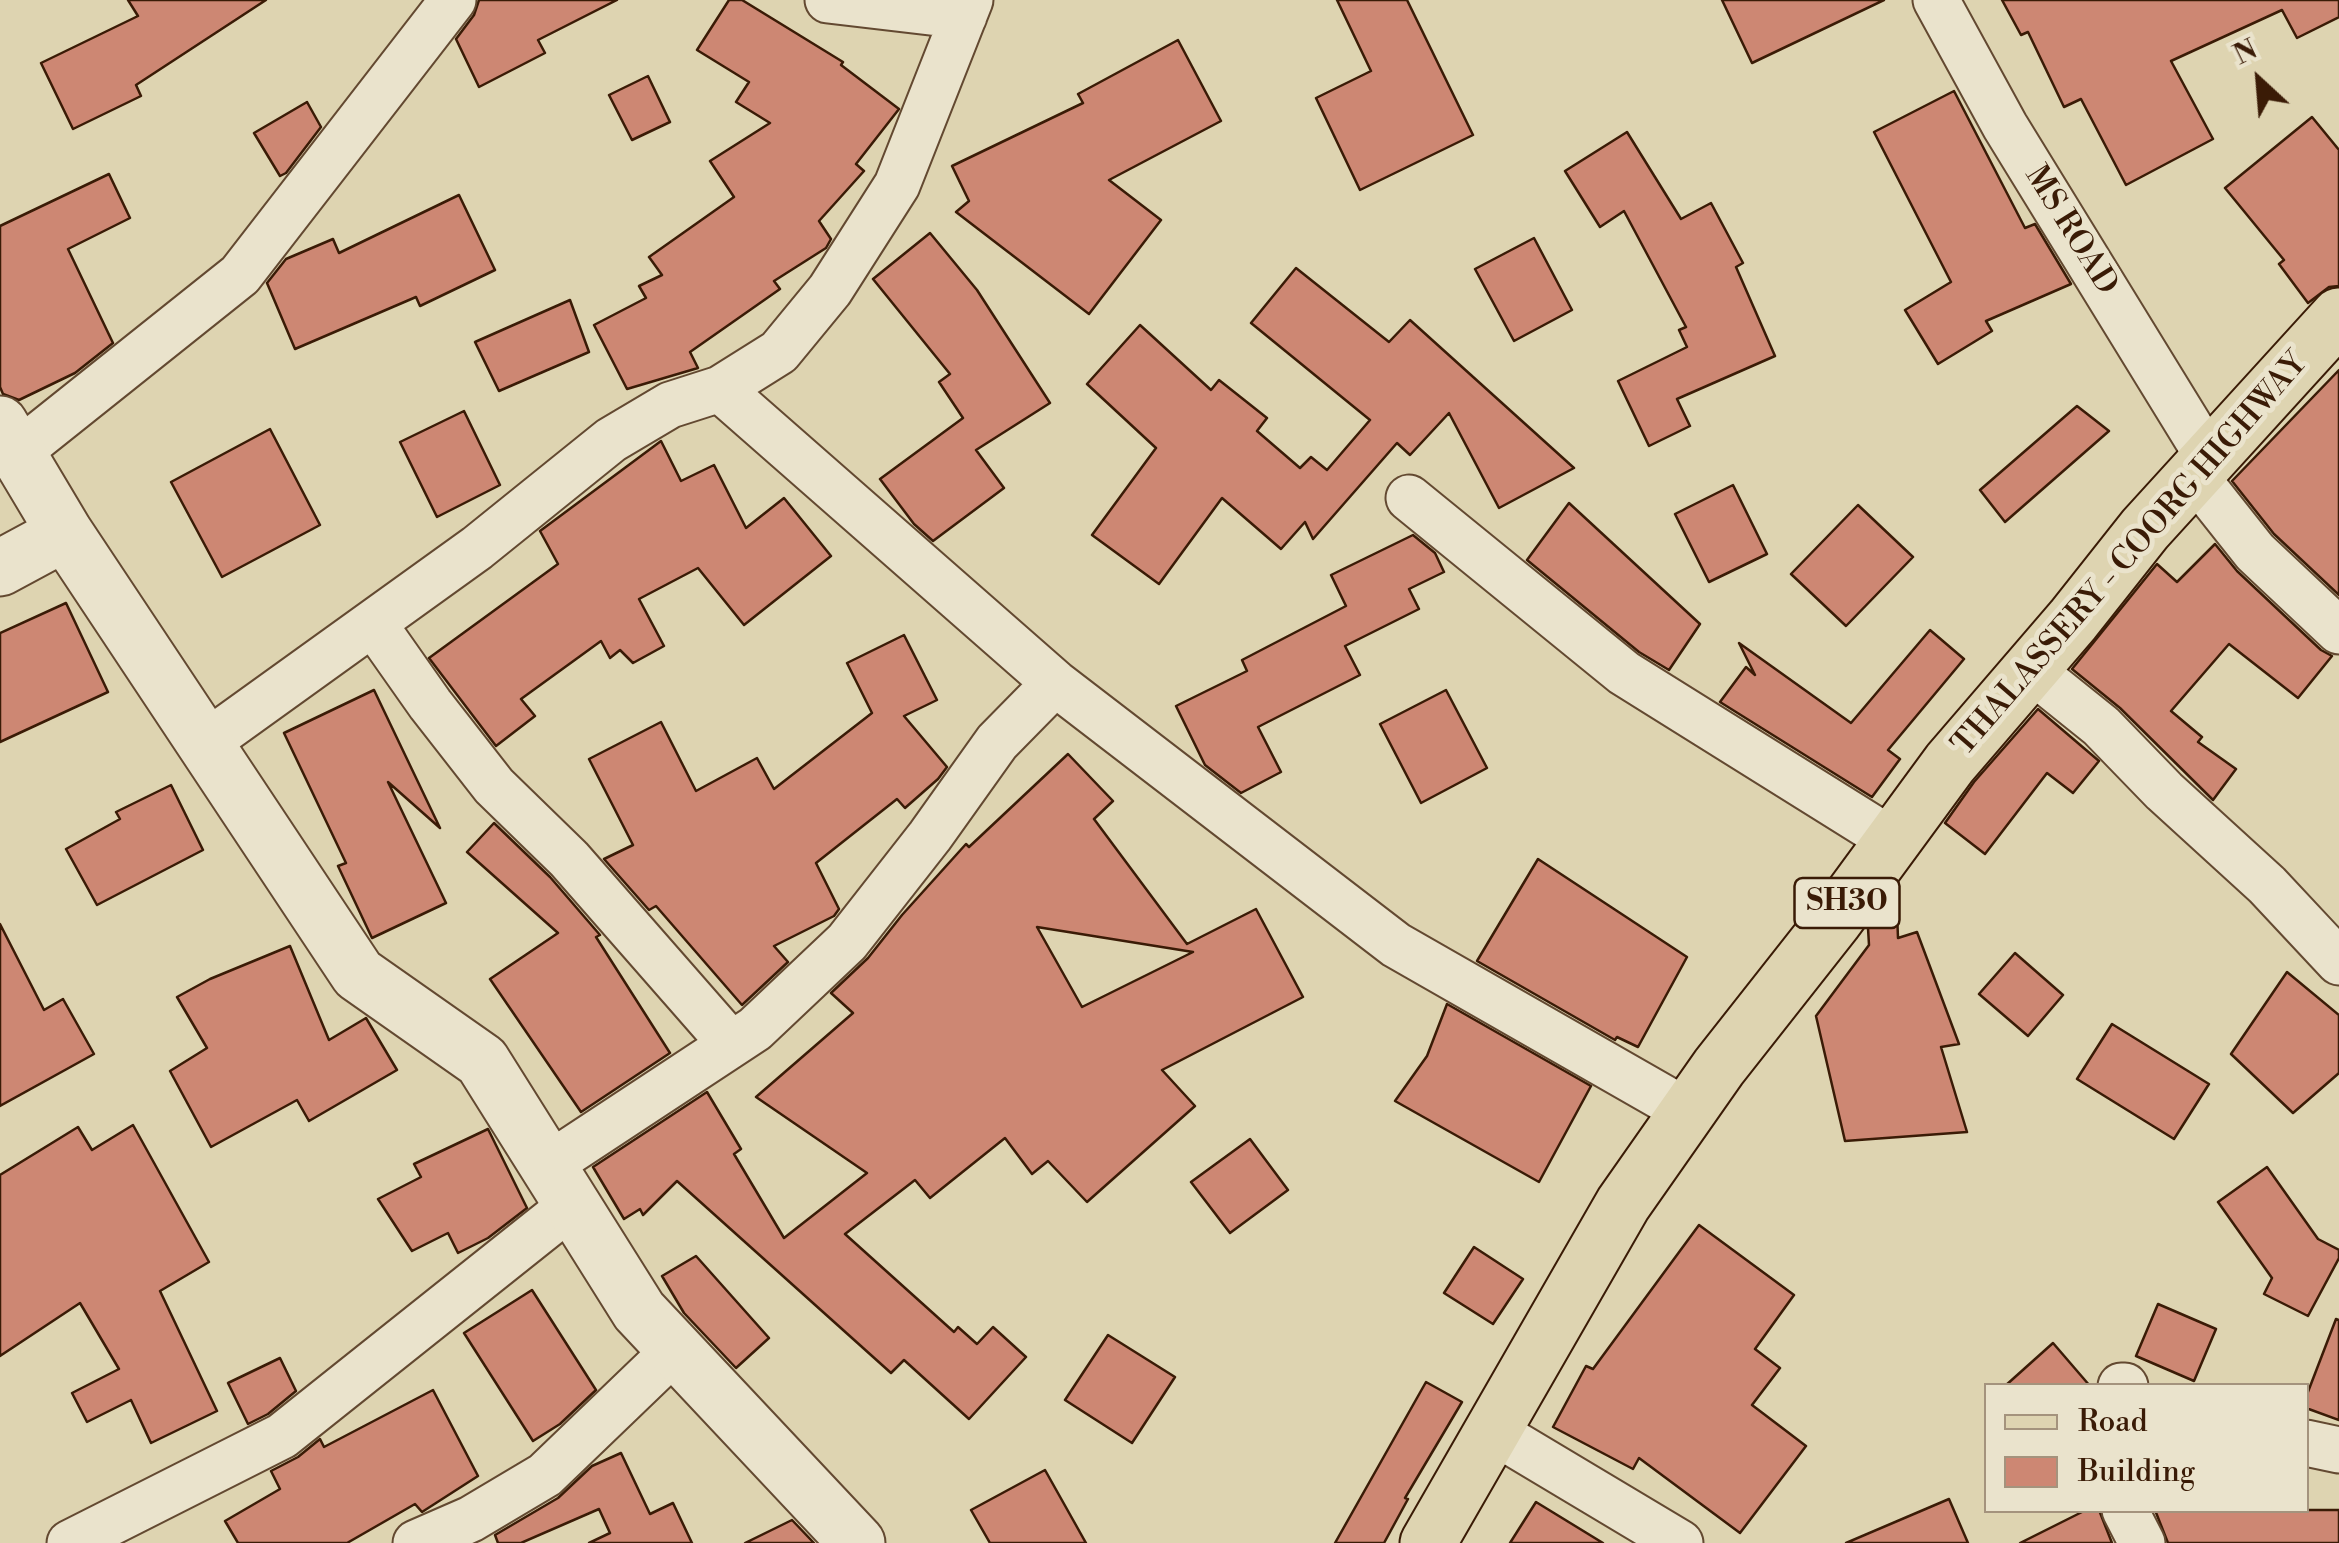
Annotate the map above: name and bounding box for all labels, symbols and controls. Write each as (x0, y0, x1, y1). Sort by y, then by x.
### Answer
north arrow (2209, 30, 2309, 130)
text: N (2228, 32, 2263, 73)
street label: MS ROAD (2015, 159, 2125, 303)
street label: THALASSERY - COORG HIGHWAY (1946, 346, 2316, 764)
road number: SH30 (1794, 878, 1900, 928)
legend (1984, 1383, 2309, 1513)
text: Road (2078, 1403, 2148, 1441)
text: Building (2078, 1453, 2195, 1491)

